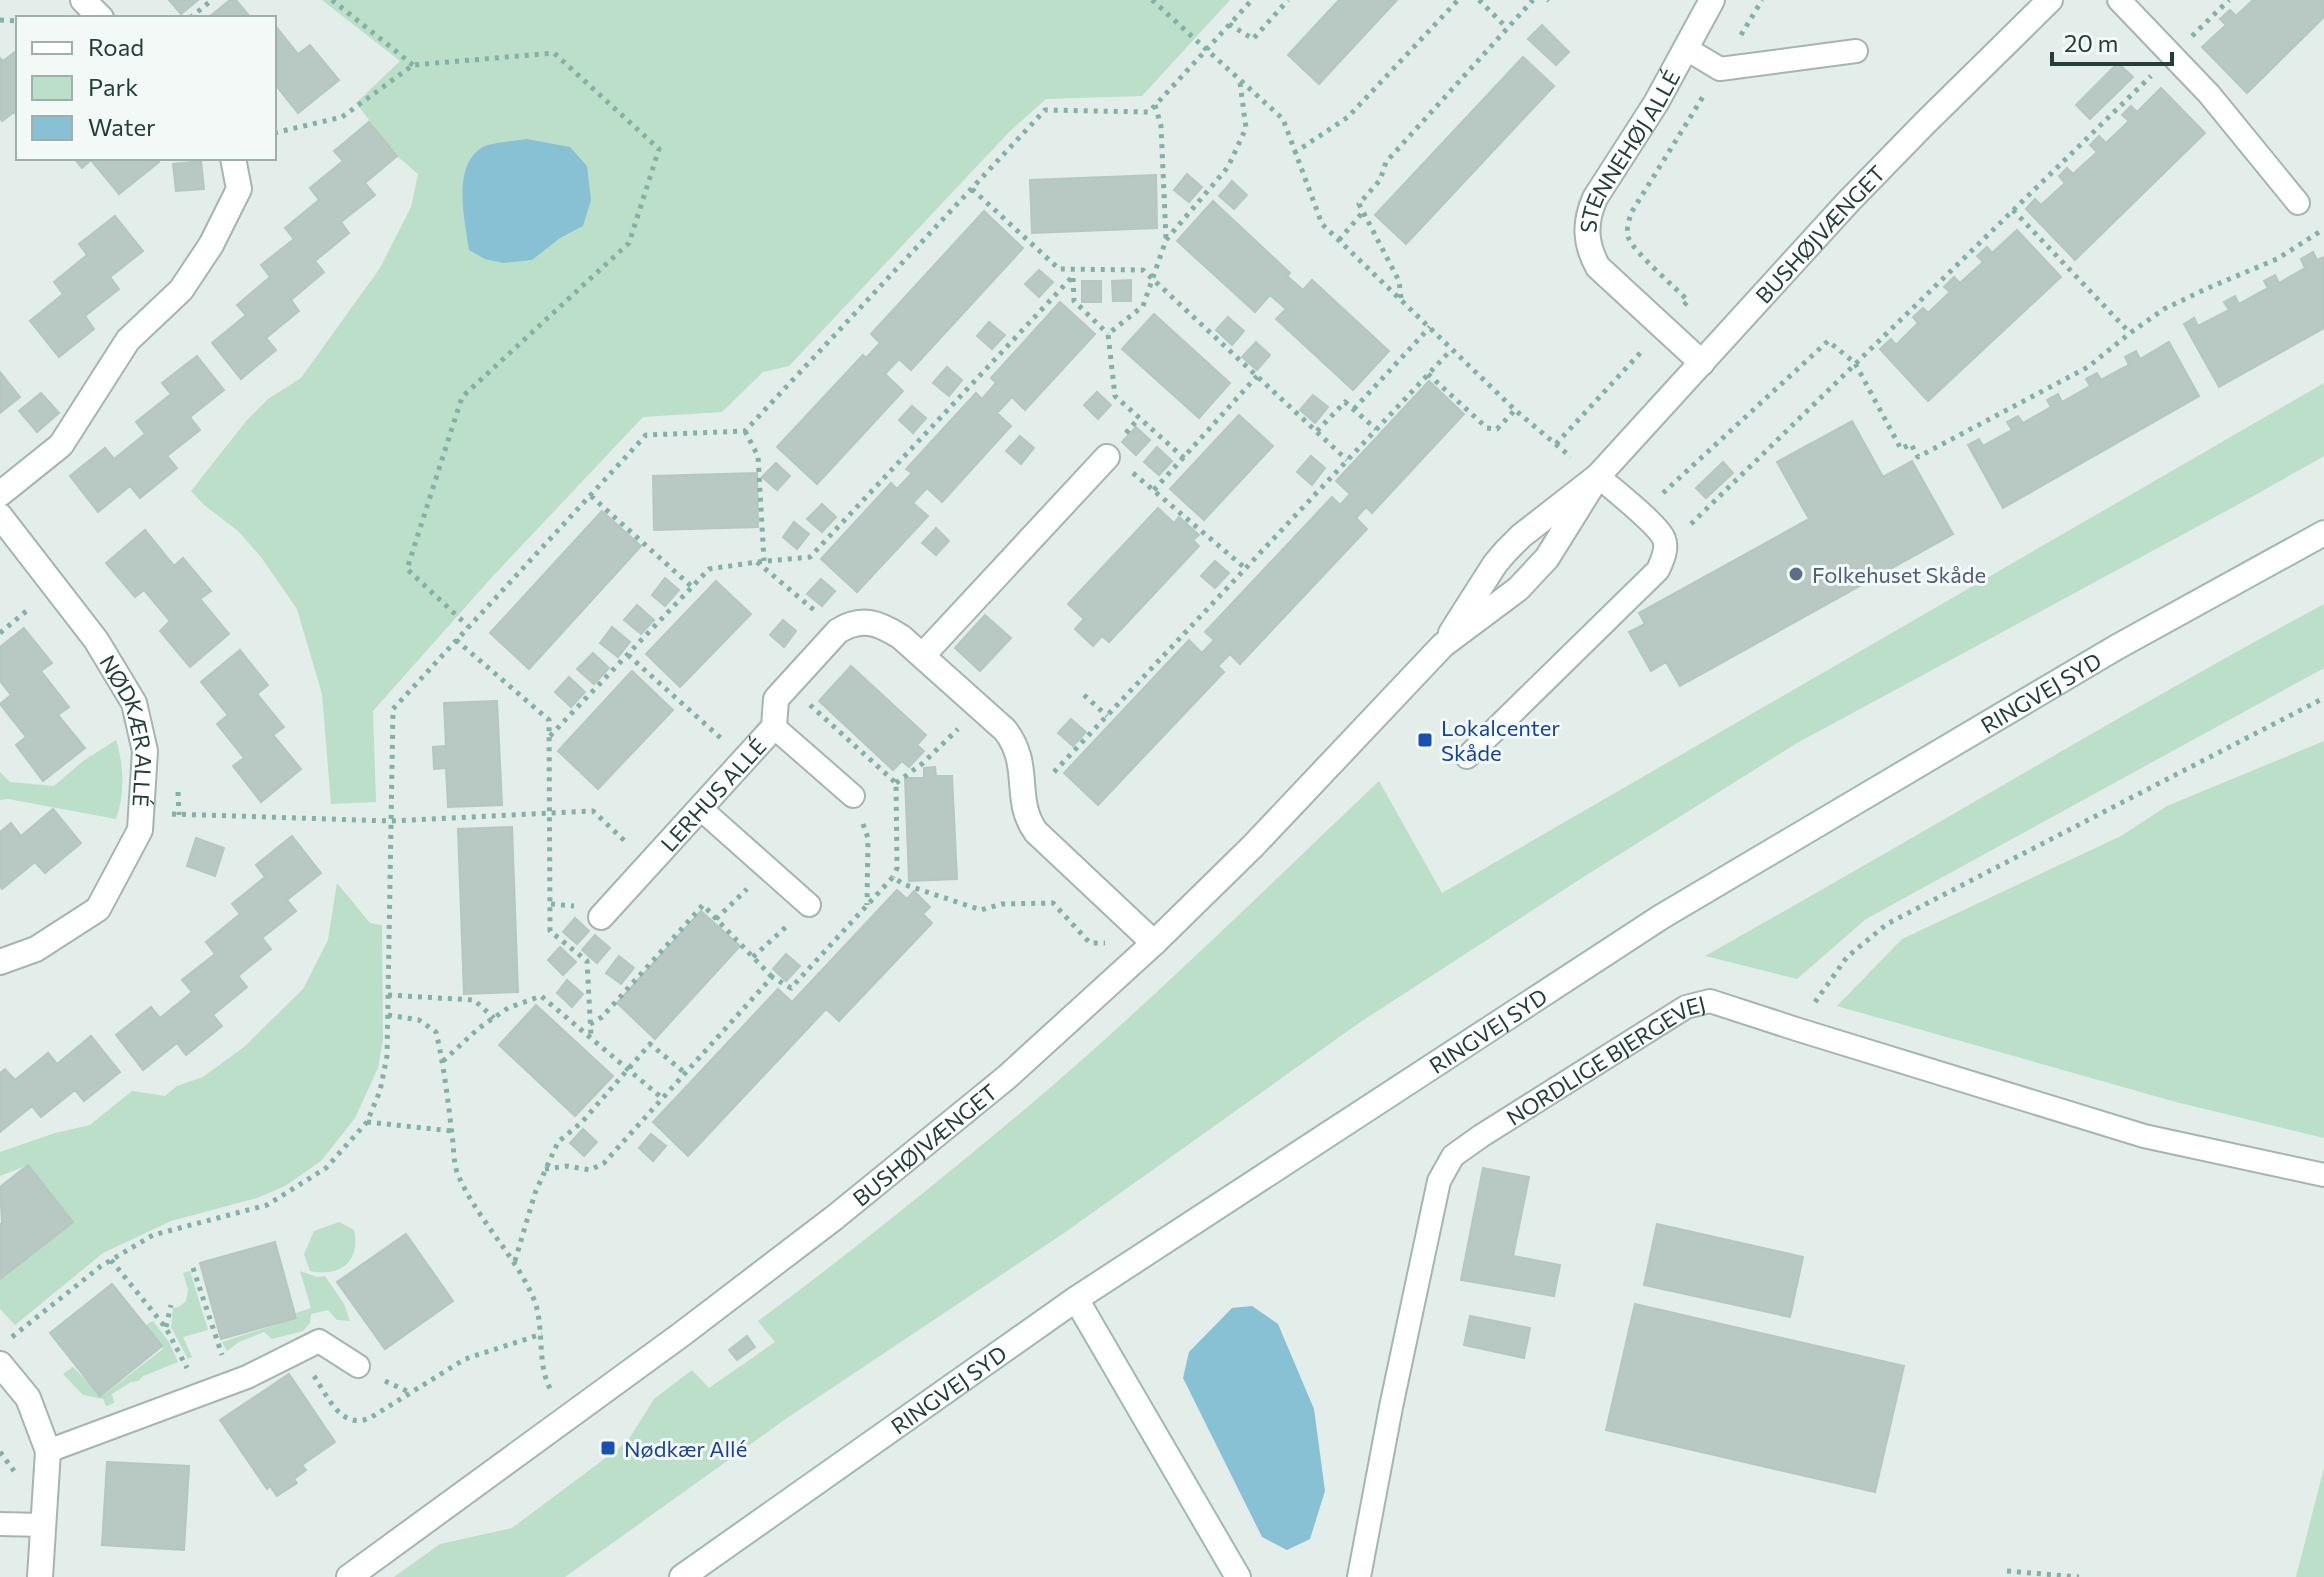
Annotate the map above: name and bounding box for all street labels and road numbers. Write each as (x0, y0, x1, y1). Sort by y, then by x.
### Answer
street label: STENNEHØJ ALLÉ (1574, 65, 1685, 234)
street label: BUSHØJVÆNGET (1749, 159, 1890, 308)
street label: RINGVEJ SYD (1975, 646, 2106, 738)
street label: NØDKÆR ALLÉ (95, 650, 159, 808)
street label: LERHUS ALLÉ (654, 732, 771, 856)
street label: RINGVEJ SYD (1424, 982, 1552, 1078)
street label: NORDLIGE BJERGEVEJ (1501, 989, 1708, 1130)
street label: BUSHØJVÆNGET (847, 1078, 1002, 1211)
street label: RINGVEJ SYD (885, 1339, 1011, 1439)

